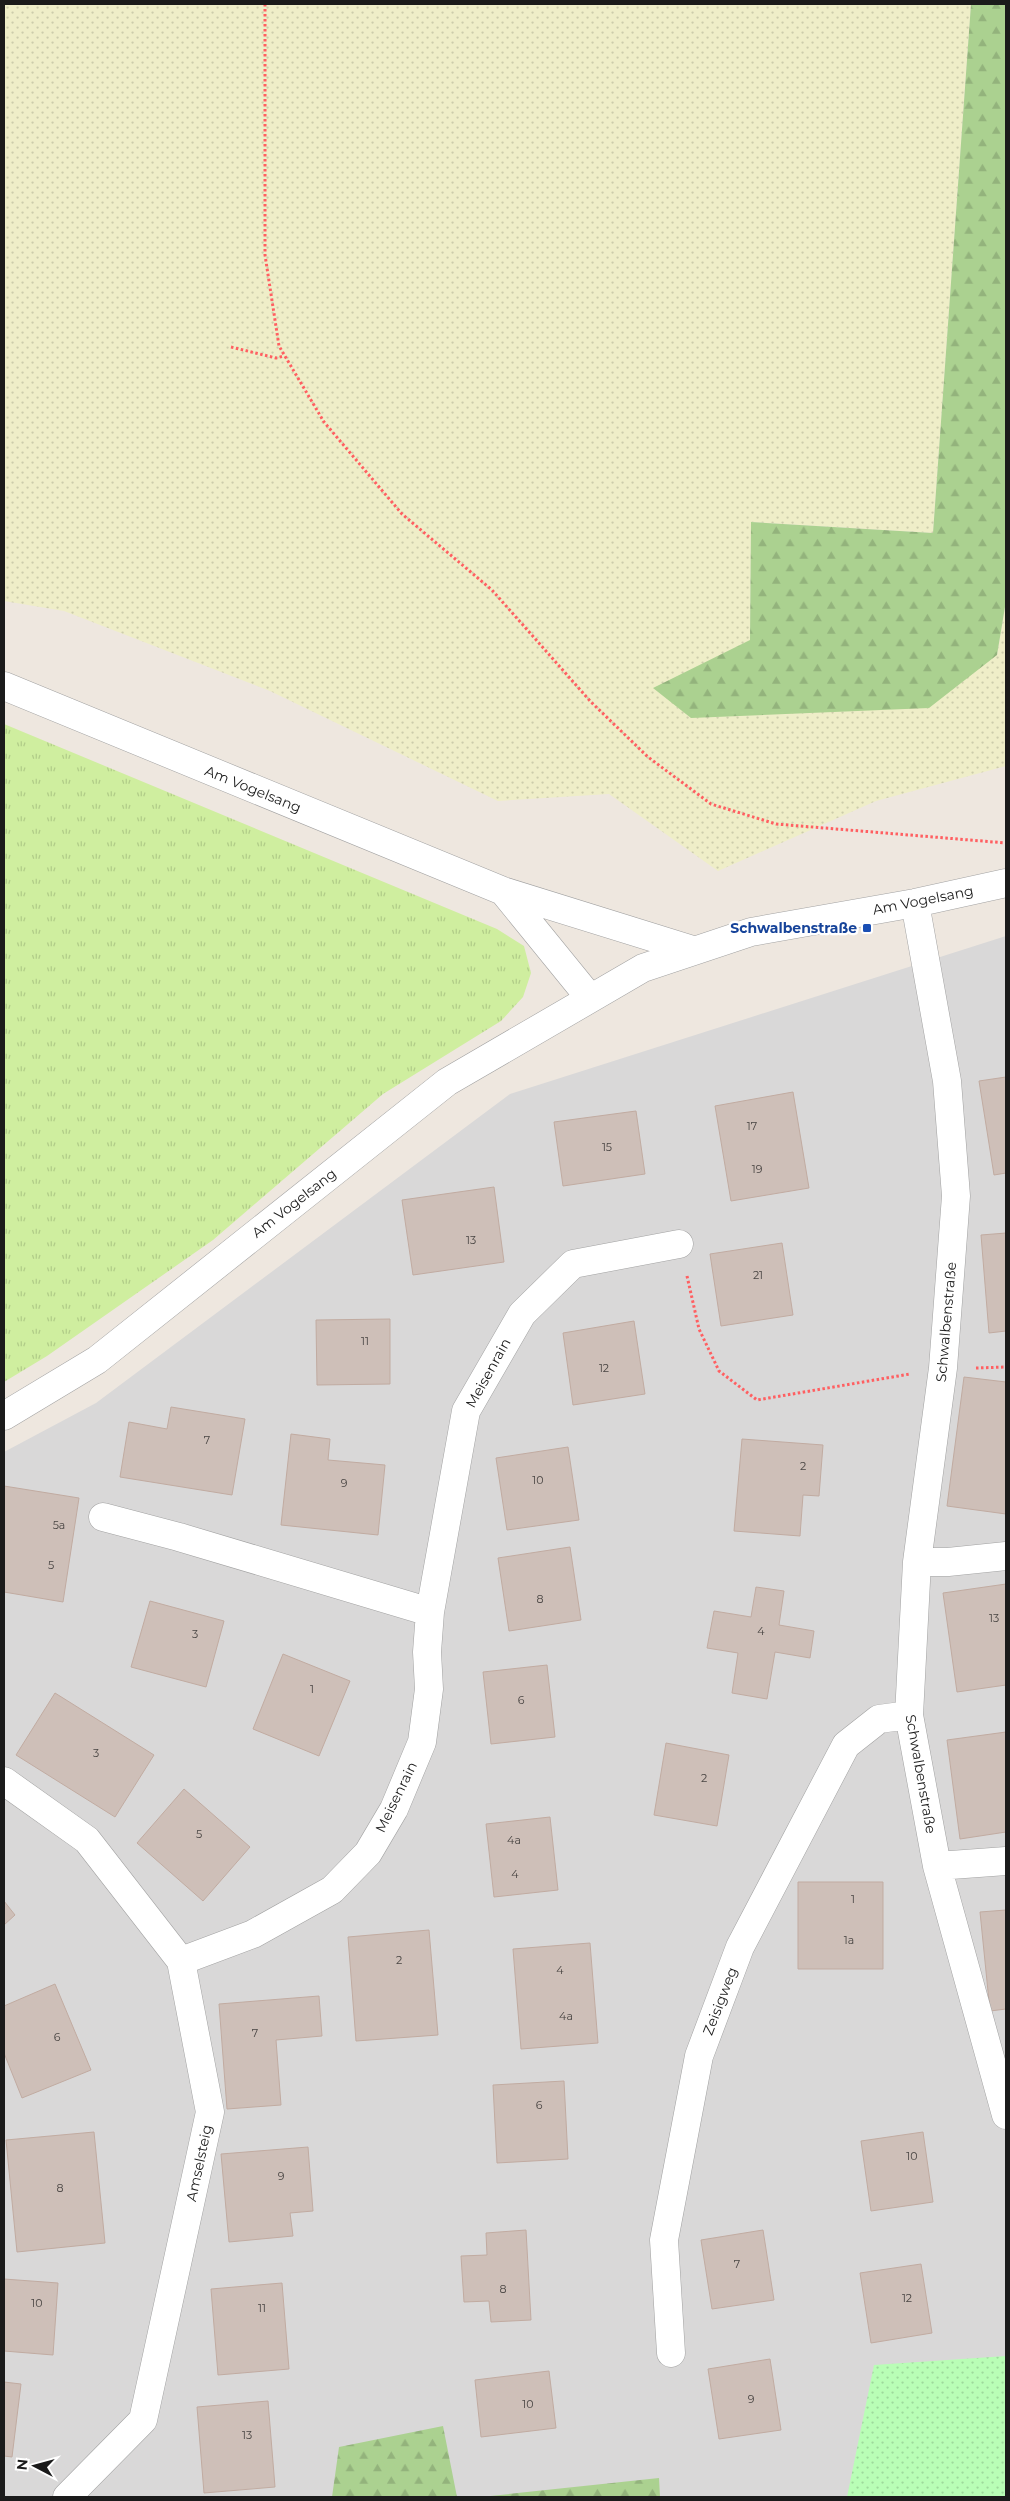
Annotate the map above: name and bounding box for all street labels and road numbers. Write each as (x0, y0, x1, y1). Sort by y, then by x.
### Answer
street label: Am Vogelsang (202, 761, 304, 817)
street label: Am Vogelsang (871, 881, 975, 919)
street label: Am Vogelsang (248, 1164, 340, 1242)
street label: Schwalbenstraße (932, 1261, 960, 1383)
street label: Meisenrain (461, 1335, 515, 1411)
street label: Schwalbenstraße (902, 1713, 940, 1835)
street label: Meisenrain (371, 1759, 421, 1835)
street label: Zeisigweg (699, 1964, 741, 2038)
street label: Amselsteig (182, 2123, 216, 2203)

